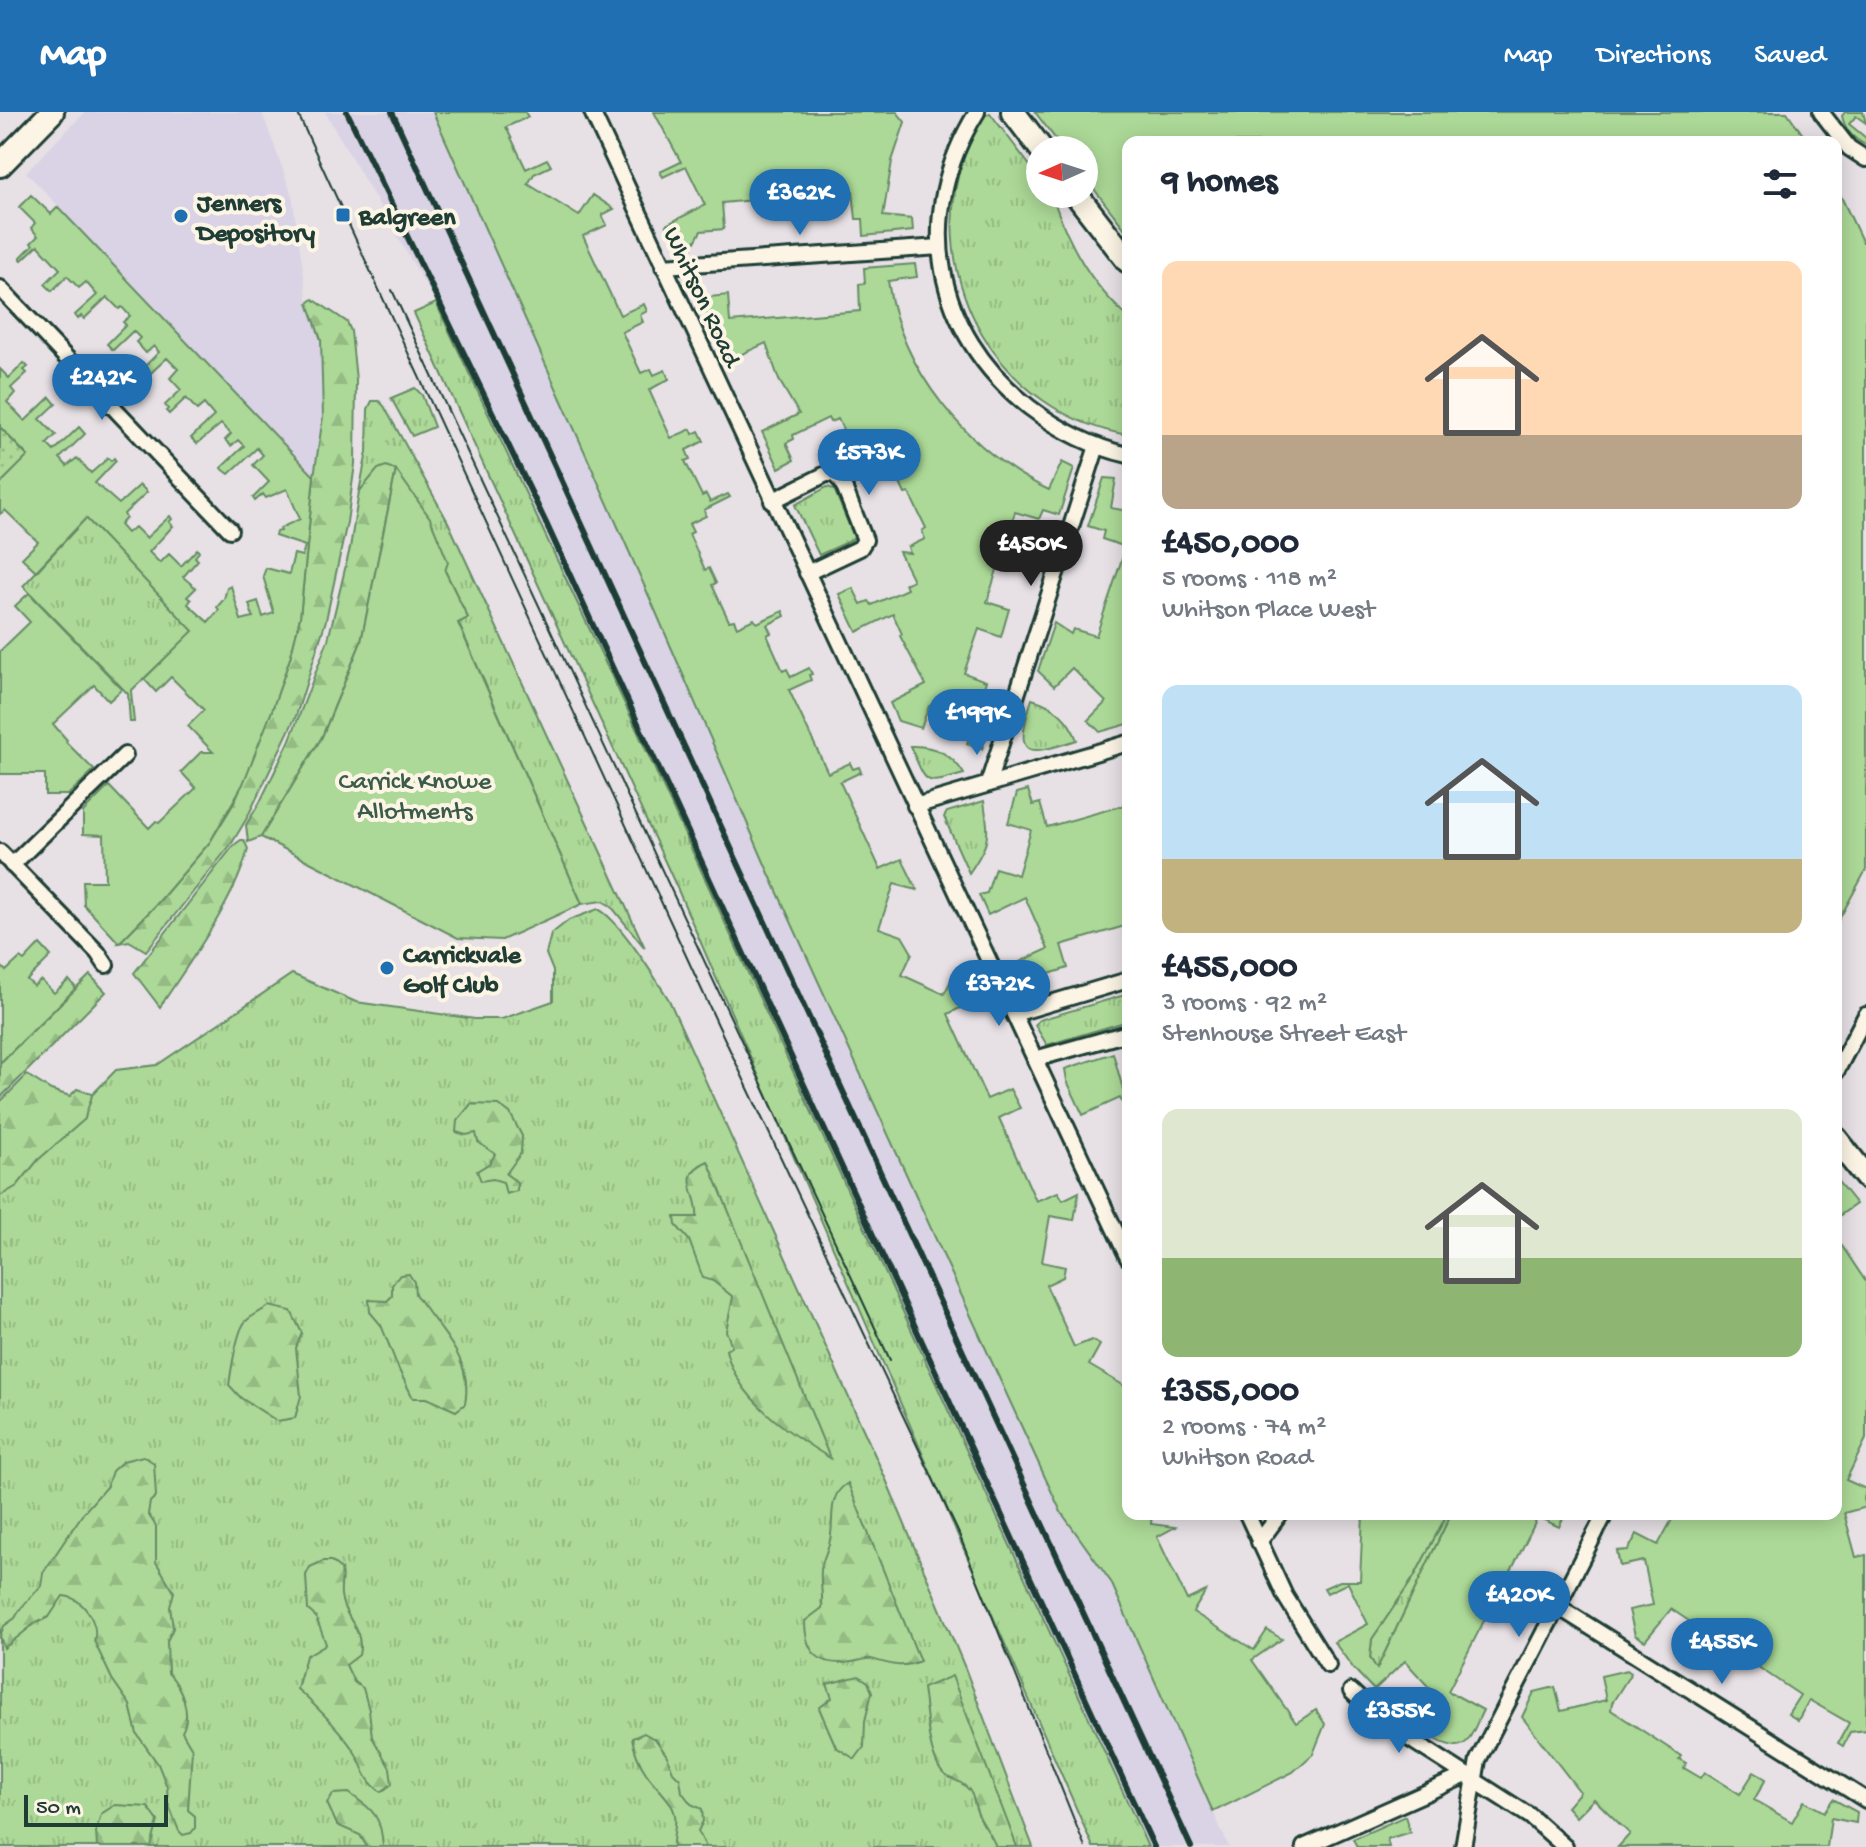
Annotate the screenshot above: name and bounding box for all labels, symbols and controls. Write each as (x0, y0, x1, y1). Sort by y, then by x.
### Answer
text: Map (40, 34, 106, 78)
text: Map (1504, 40, 1552, 73)
text: Directions (1596, 40, 1710, 73)
text: Saved (1754, 40, 1826, 73)
north arrow (1026, 136, 1098, 208)
map controls (1026, 136, 1098, 208)
icon: filters (1758, 162, 1802, 206)
text: 9 homes (1162, 164, 1277, 204)
pin: £362K (744, 169, 856, 237)
text: £362K (767, 179, 833, 210)
place label: Jenners Depository (195, 190, 315, 251)
place label: Balgreen (358, 204, 456, 235)
marker: Balgreen (334, 206, 352, 224)
marker: Jenners Depository (172, 207, 190, 225)
street label: Whitson Road (654, 223, 747, 374)
icon: home (1410, 313, 1554, 457)
pin: £242K (46, 354, 158, 422)
text: £242K (70, 364, 134, 395)
pin: £573K (813, 429, 925, 497)
text: £573K (836, 439, 902, 470)
pin: £450K (975, 520, 1087, 588)
text: £450,000 (1162, 525, 1299, 565)
text: £450K (998, 530, 1064, 561)
text: 5 rooms · 118 m² (1162, 565, 1337, 596)
text: Whitson Place West (1162, 596, 1375, 627)
pin: £199K (921, 689, 1033, 757)
text: £199K (946, 699, 1008, 730)
icon: home (1410, 737, 1554, 881)
park label: Carrick Knowe Allotments (339, 768, 492, 829)
place label: Carrickvale Golf Club (403, 942, 523, 1003)
text: £455,000 (1162, 949, 1298, 989)
marker: Carrickvale Golf Club (378, 959, 396, 977)
pin: £372K (943, 960, 1055, 1028)
text: £372K (966, 970, 1032, 1001)
text: 3 rooms · 92 m² (1162, 989, 1327, 1020)
text: Stenhouse Street East (1162, 1020, 1406, 1051)
icon: home (1410, 1161, 1554, 1305)
text: £355,000 (1162, 1373, 1299, 1413)
text: 2 rooms · 74 m² (1162, 1413, 1326, 1444)
text: Whitson Road (1162, 1444, 1313, 1475)
pin: £420K (1463, 1571, 1575, 1639)
text: £420K (1486, 1581, 1552, 1612)
pin: £455K (1666, 1618, 1778, 1686)
text: £455K (1689, 1628, 1755, 1659)
pin: £355K (1343, 1687, 1455, 1755)
text: £355K (1366, 1697, 1432, 1728)
scale bar (24, 1791, 168, 1827)
text: 50 m (36, 1796, 81, 1822)

